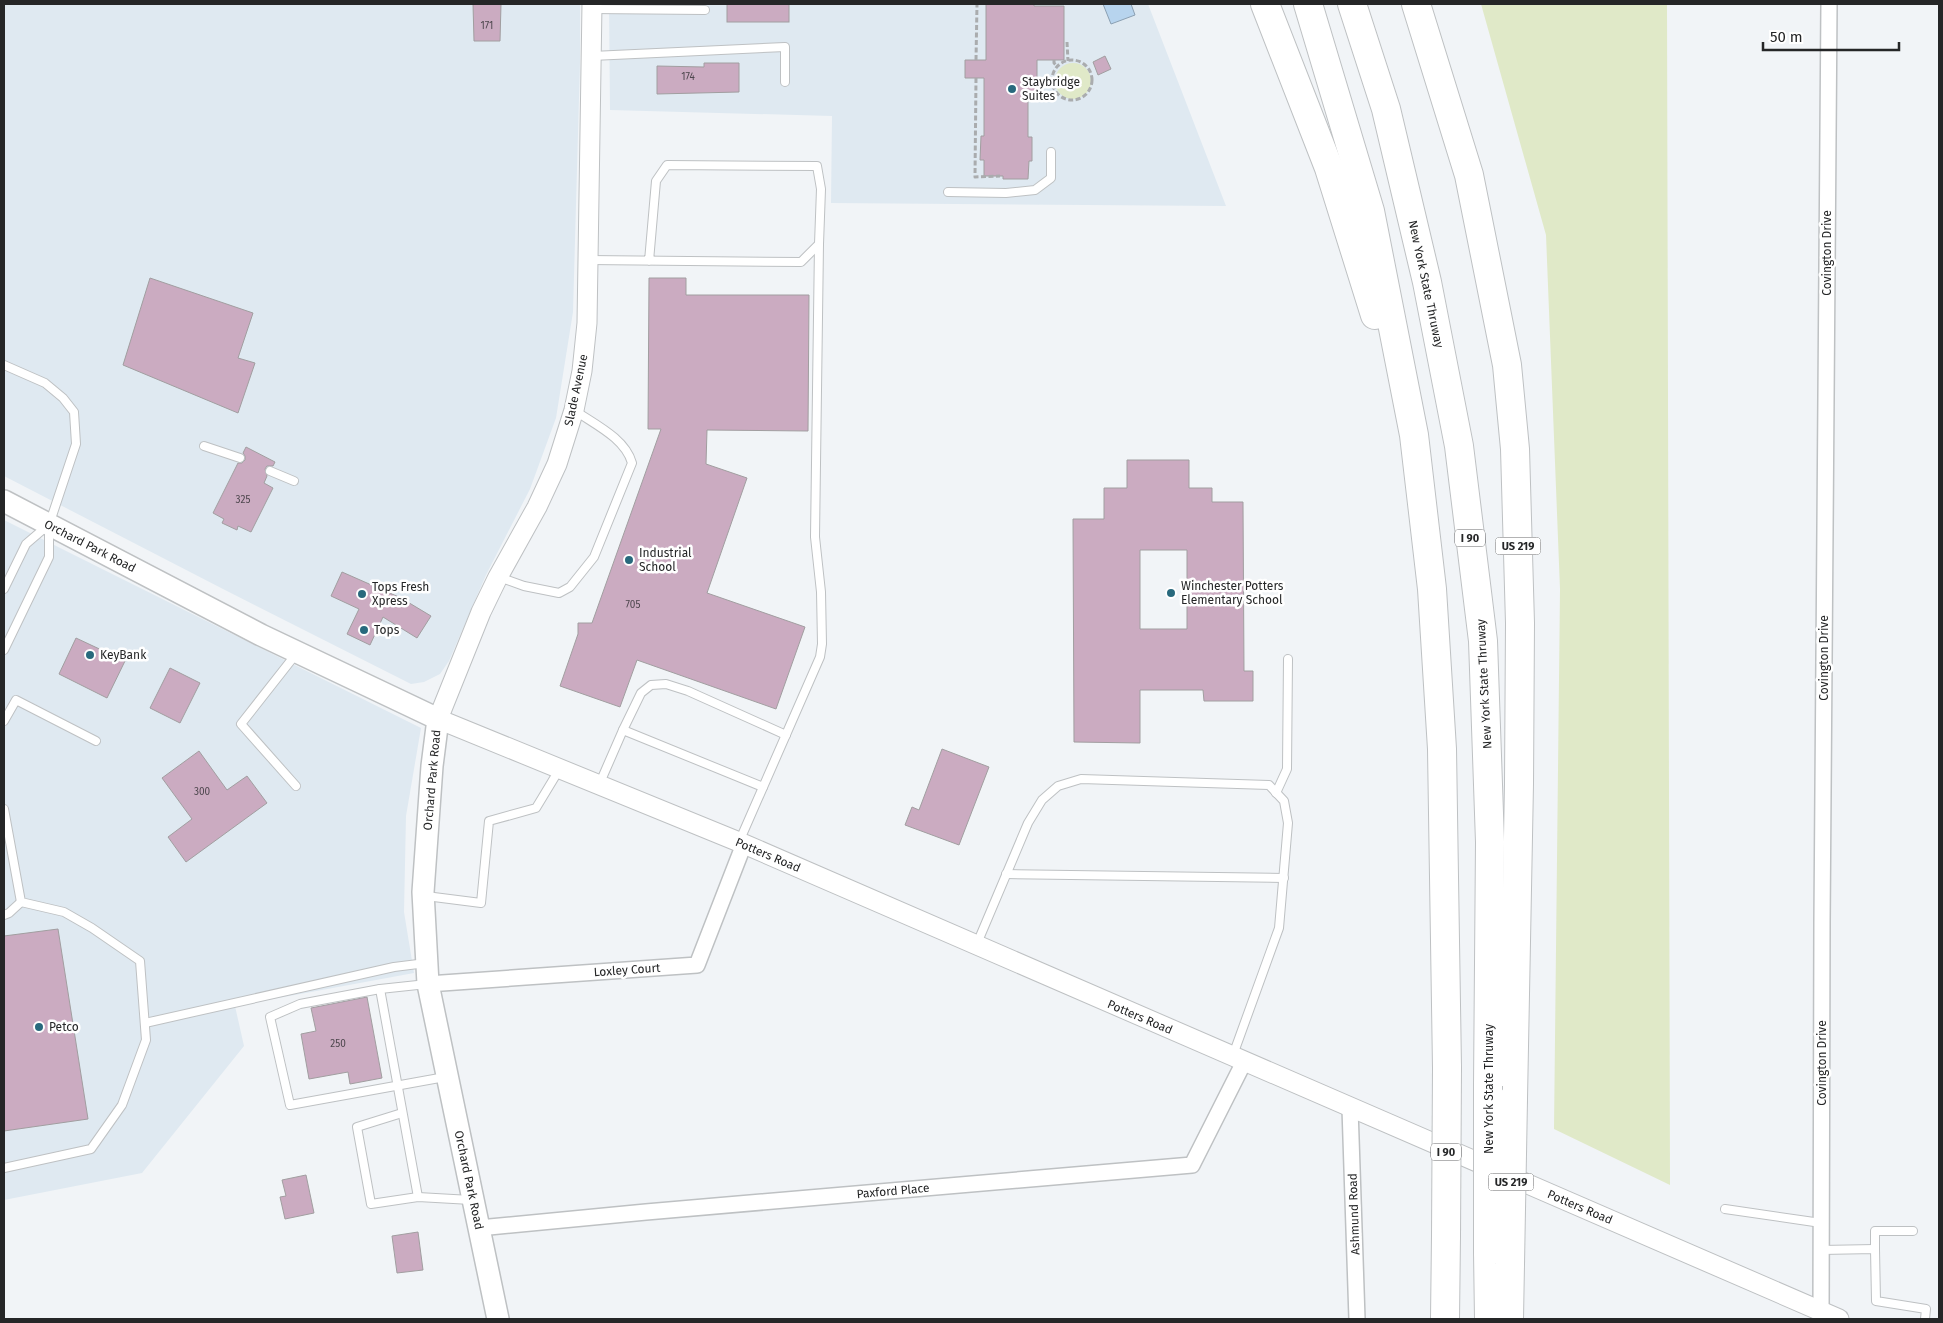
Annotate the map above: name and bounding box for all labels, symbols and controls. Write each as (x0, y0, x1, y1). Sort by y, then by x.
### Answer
house number: 171 (481, 20, 493, 32)
scale bar (1763, 20, 1899, 52)
text: 50 m (1770, 28, 1803, 46)
house number: 174 (681, 71, 696, 83)
place label: Staybridge Suites (1022, 75, 1080, 103)
marker: Staybridge Suites (1006, 83, 1018, 95)
street label: Covington Drive (1820, 210, 1834, 296)
street label: New York State Thruway (1406, 219, 1446, 349)
street label: Slade Avenue (562, 353, 590, 427)
house number: 325 (236, 494, 250, 506)
street label: Orchard Park Road (42, 517, 138, 575)
road number: I 90 (1455, 530, 1485, 546)
road number: US 219 (1496, 538, 1540, 554)
place label: Industrial School (639, 546, 692, 574)
marker: Industrial School (623, 554, 635, 566)
place label: Winchester Potters Elementary School (1181, 579, 1284, 607)
place label: Tops Fresh Xpress (372, 580, 429, 608)
marker: Winchester Potters Elementary School (1165, 587, 1177, 599)
marker: Tops Fresh Xpress (356, 588, 368, 600)
house number: 705 (626, 599, 640, 611)
street label: Covington Drive (1817, 615, 1831, 701)
street label: New York State Thruway (1474, 619, 1494, 749)
place label: Tops (374, 623, 400, 637)
marker: Tops (358, 624, 370, 636)
place label: KeyBank (100, 648, 147, 662)
marker: KeyBank (84, 649, 96, 661)
street label: Orchard Park Road (421, 729, 443, 831)
house number: 300 (194, 786, 210, 798)
street label: Potters Road (733, 835, 803, 875)
street label: Loxley Court (593, 961, 662, 979)
street label: Potters Road (1105, 997, 1175, 1037)
place label: Petco (49, 1020, 79, 1034)
street label: Covington Drive (1815, 1020, 1829, 1106)
marker: Petco (33, 1021, 45, 1033)
street label: New York State Thruway (1482, 1024, 1496, 1154)
house number: 250 (330, 1038, 346, 1050)
street label: Orchard Park Road (452, 1129, 486, 1231)
road number: I 90 (1431, 1144, 1461, 1160)
street label: Ashmund Road (1346, 1173, 1362, 1255)
road number: US 219 (1488, 1174, 1534, 1190)
street label: Paxford Place (856, 1181, 930, 1201)
street label: Potters Road (1545, 1187, 1615, 1227)

